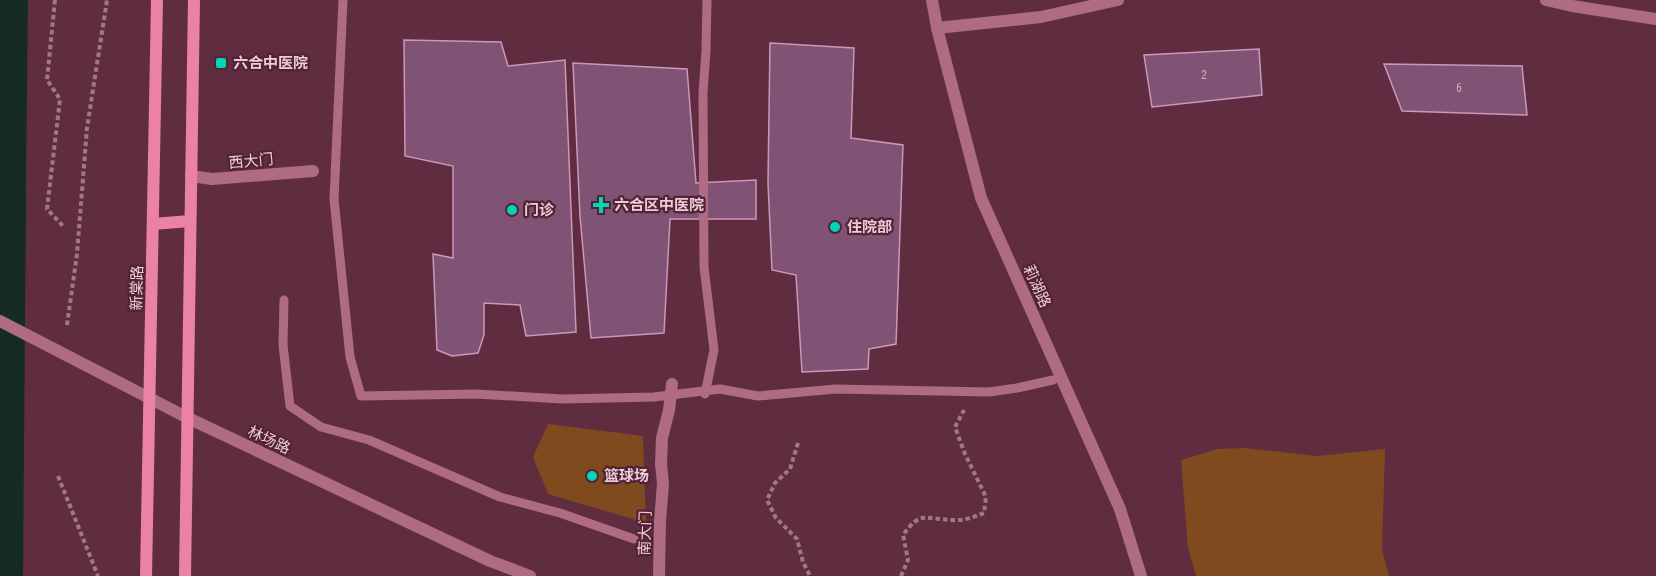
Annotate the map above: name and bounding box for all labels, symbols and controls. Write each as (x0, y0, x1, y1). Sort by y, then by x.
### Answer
place label: 六合中医院 (233, 54, 308, 72)
marker: 六合中医院 (214, 56, 228, 70)
house number: 2 (1201, 68, 1207, 82)
house number: 6 (1456, 81, 1462, 95)
street label: 西大门 (228, 150, 274, 172)
marker: 六合区中医院 (592, 196, 610, 214)
place label: 六合区中医院 (614, 196, 704, 214)
place label: 门诊 (524, 201, 555, 219)
marker: 门诊 (505, 203, 519, 217)
place label: 住院部 (847, 218, 892, 236)
marker: 住院部 (828, 220, 842, 234)
street label: 莉湖路 (1020, 262, 1054, 310)
street label: 新棠路 (128, 265, 146, 311)
street label: 林场路 (245, 422, 293, 458)
place label: 篮球场 (604, 467, 649, 485)
marker: 篮球场 (585, 469, 599, 483)
street label: 南大门 (635, 510, 655, 556)

